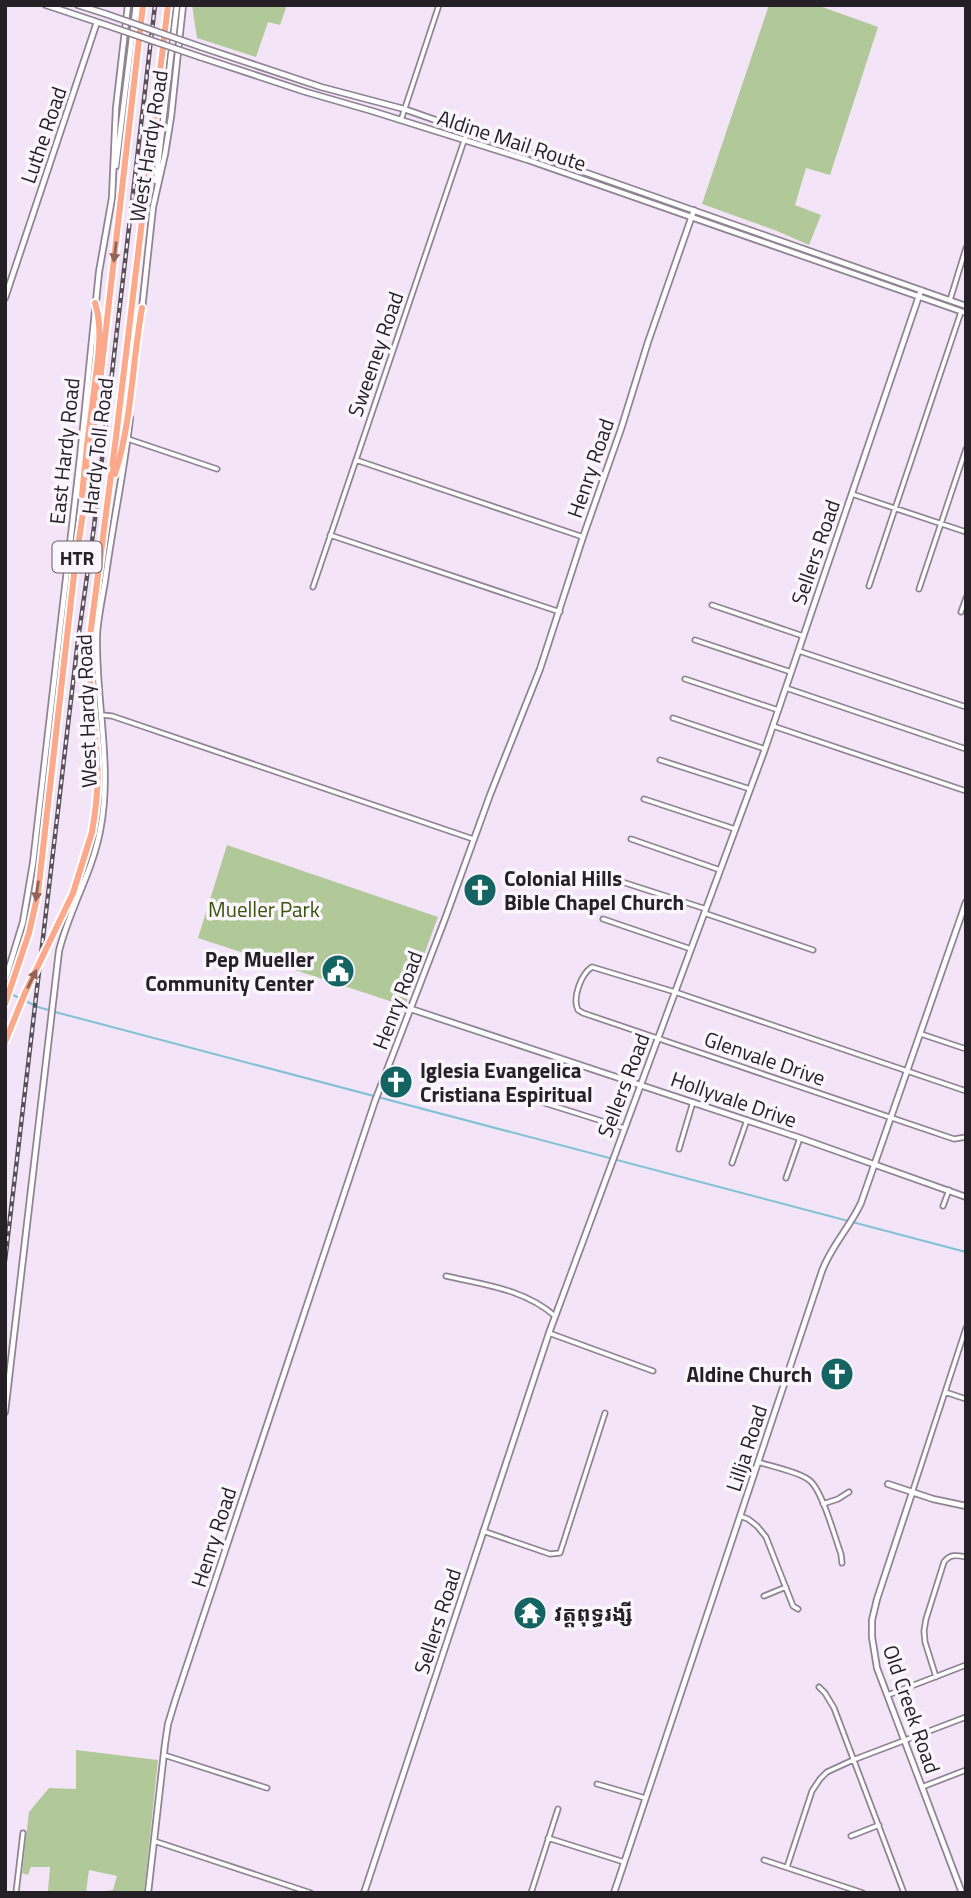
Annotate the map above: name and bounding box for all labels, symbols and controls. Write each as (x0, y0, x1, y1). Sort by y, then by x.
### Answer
street label: West Hardy Road (120, 68, 176, 224)
street label: Luthe Road (12, 82, 74, 188)
street label: Aldine Mail Route (433, 101, 591, 179)
one-way arrow (109, 241, 120, 263)
street label: Sweeney Road (339, 287, 411, 421)
street label: East Hardy Road (40, 376, 88, 526)
street label: Hardy Toll Road (73, 376, 121, 516)
street label: Henry Road (558, 414, 622, 522)
street label: Sellers Road (782, 495, 848, 609)
road number: HTR (52, 542, 102, 572)
street label: West Hardy Road (67, 634, 105, 788)
place label: Colonial Hills Bible Chapel Church (504, 862, 684, 918)
church icon: Colonial Hills Bible Chapel Church (461, 871, 499, 909)
one-way arrow (32, 881, 43, 903)
park label: Mueller Park (208, 893, 320, 925)
place label: Pep Mueller Community Center (145, 943, 314, 999)
street label: Henry Road (364, 946, 430, 1054)
public building icon: Pep Mueller Community Center (319, 952, 357, 990)
one-way arrow (26, 969, 38, 989)
street label: Glenvale Drive (700, 1022, 830, 1094)
street label: Sellers Road (588, 1028, 658, 1142)
place label: Iglesia Evangelica Cristiana Espiritual (420, 1054, 593, 1110)
street label: Hollyvale Drive (667, 1062, 801, 1136)
church icon: Iglesia Evangelica Cristiana Espiritual (377, 1063, 415, 1101)
church icon: Aldine Church (818, 1355, 856, 1393)
place label: Aldine Church (686, 1358, 812, 1390)
street label: Lillja Road (717, 1400, 775, 1496)
street label: Henry Road (182, 1483, 244, 1591)
street label: Sellers Road (405, 1564, 469, 1678)
temple icon: វត្តពុទ្ធរង្សី (511, 1594, 549, 1632)
place label: វត្តពុទ្ធរង្សី (554, 1597, 633, 1629)
street label: Old Creek Road (875, 1640, 949, 1778)

